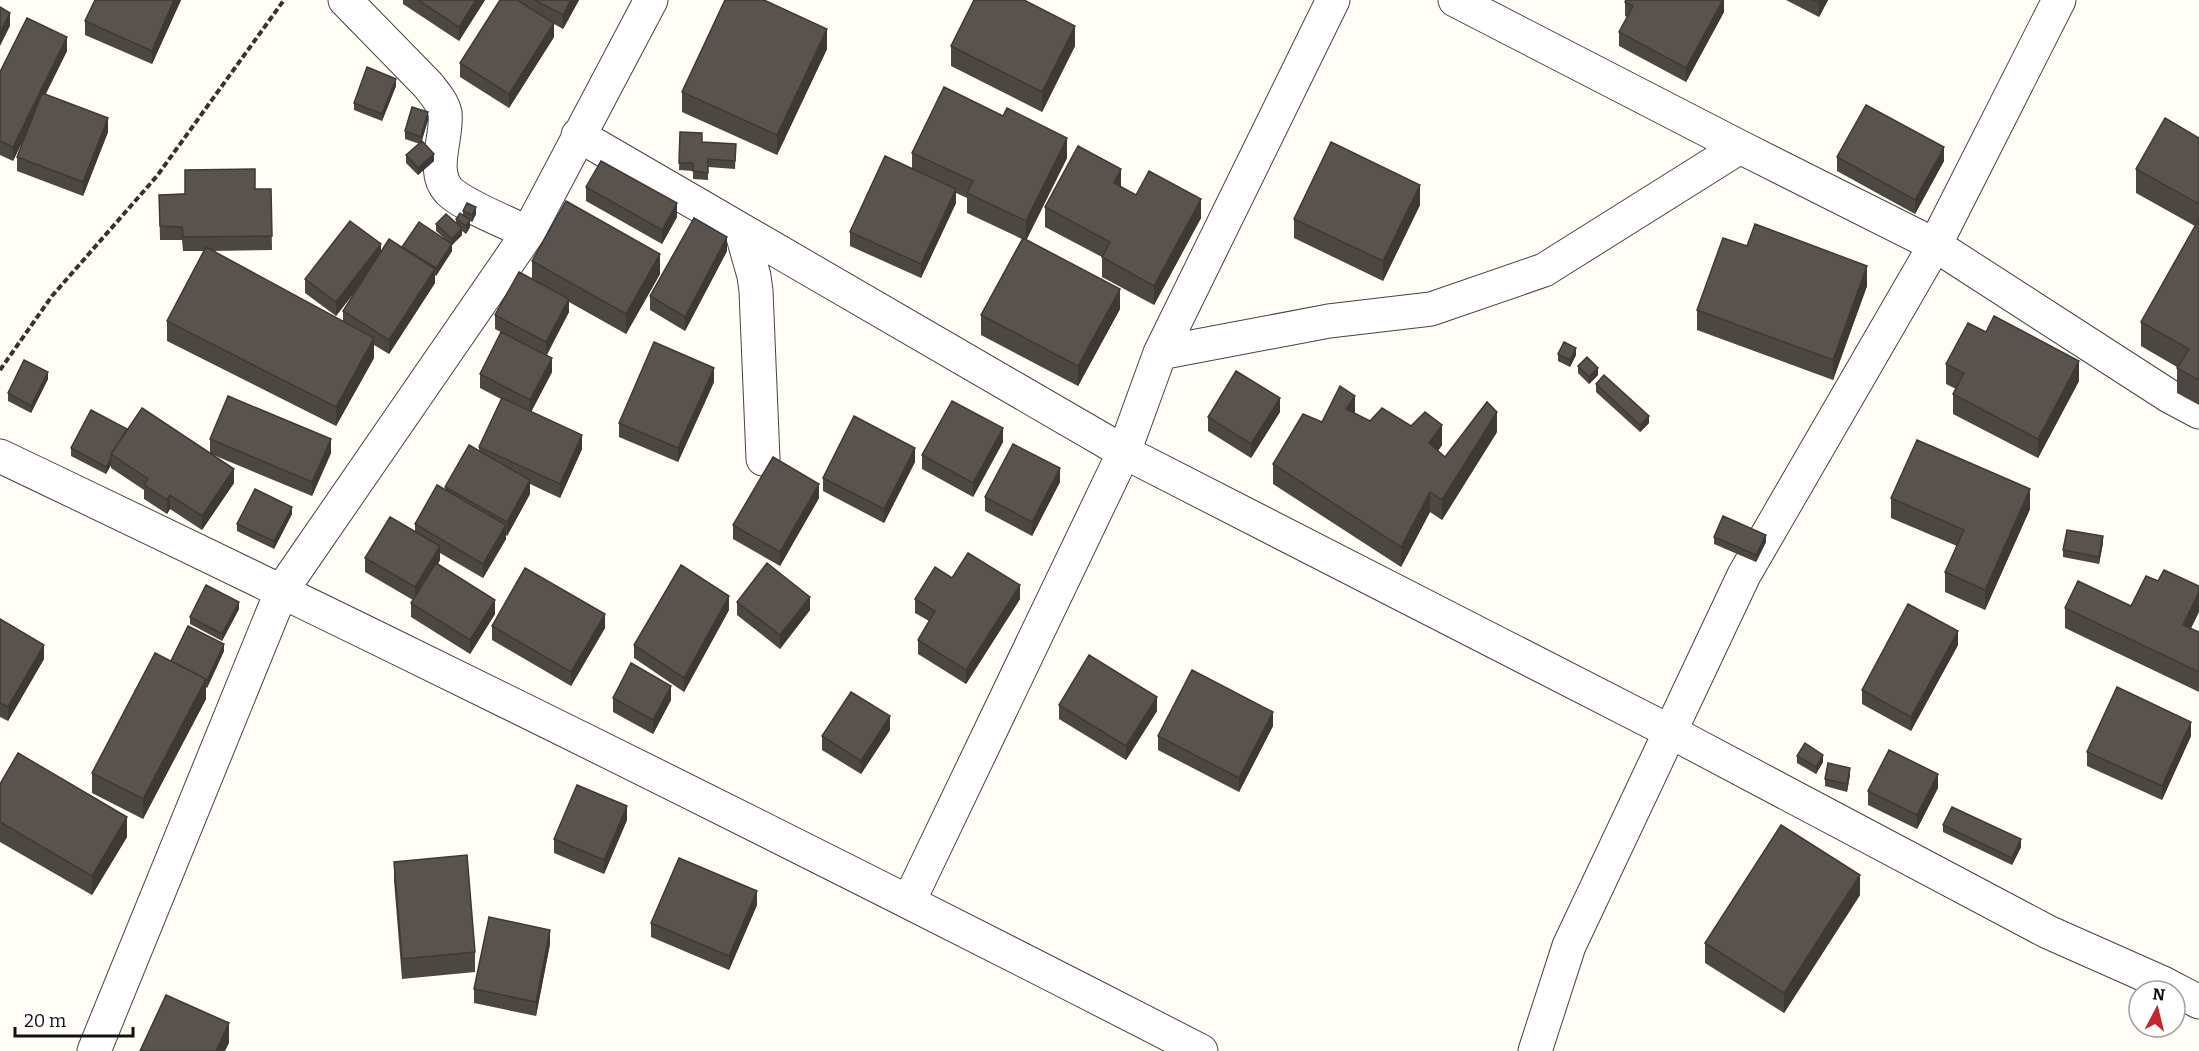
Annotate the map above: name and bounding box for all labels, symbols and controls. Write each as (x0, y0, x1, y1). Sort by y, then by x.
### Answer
north arrow (2127, 979, 2187, 1039)
text: N (2151, 984, 2166, 1005)
scale bar (15, 1000, 134, 1038)
text: 20 m (24, 1010, 66, 1032)

